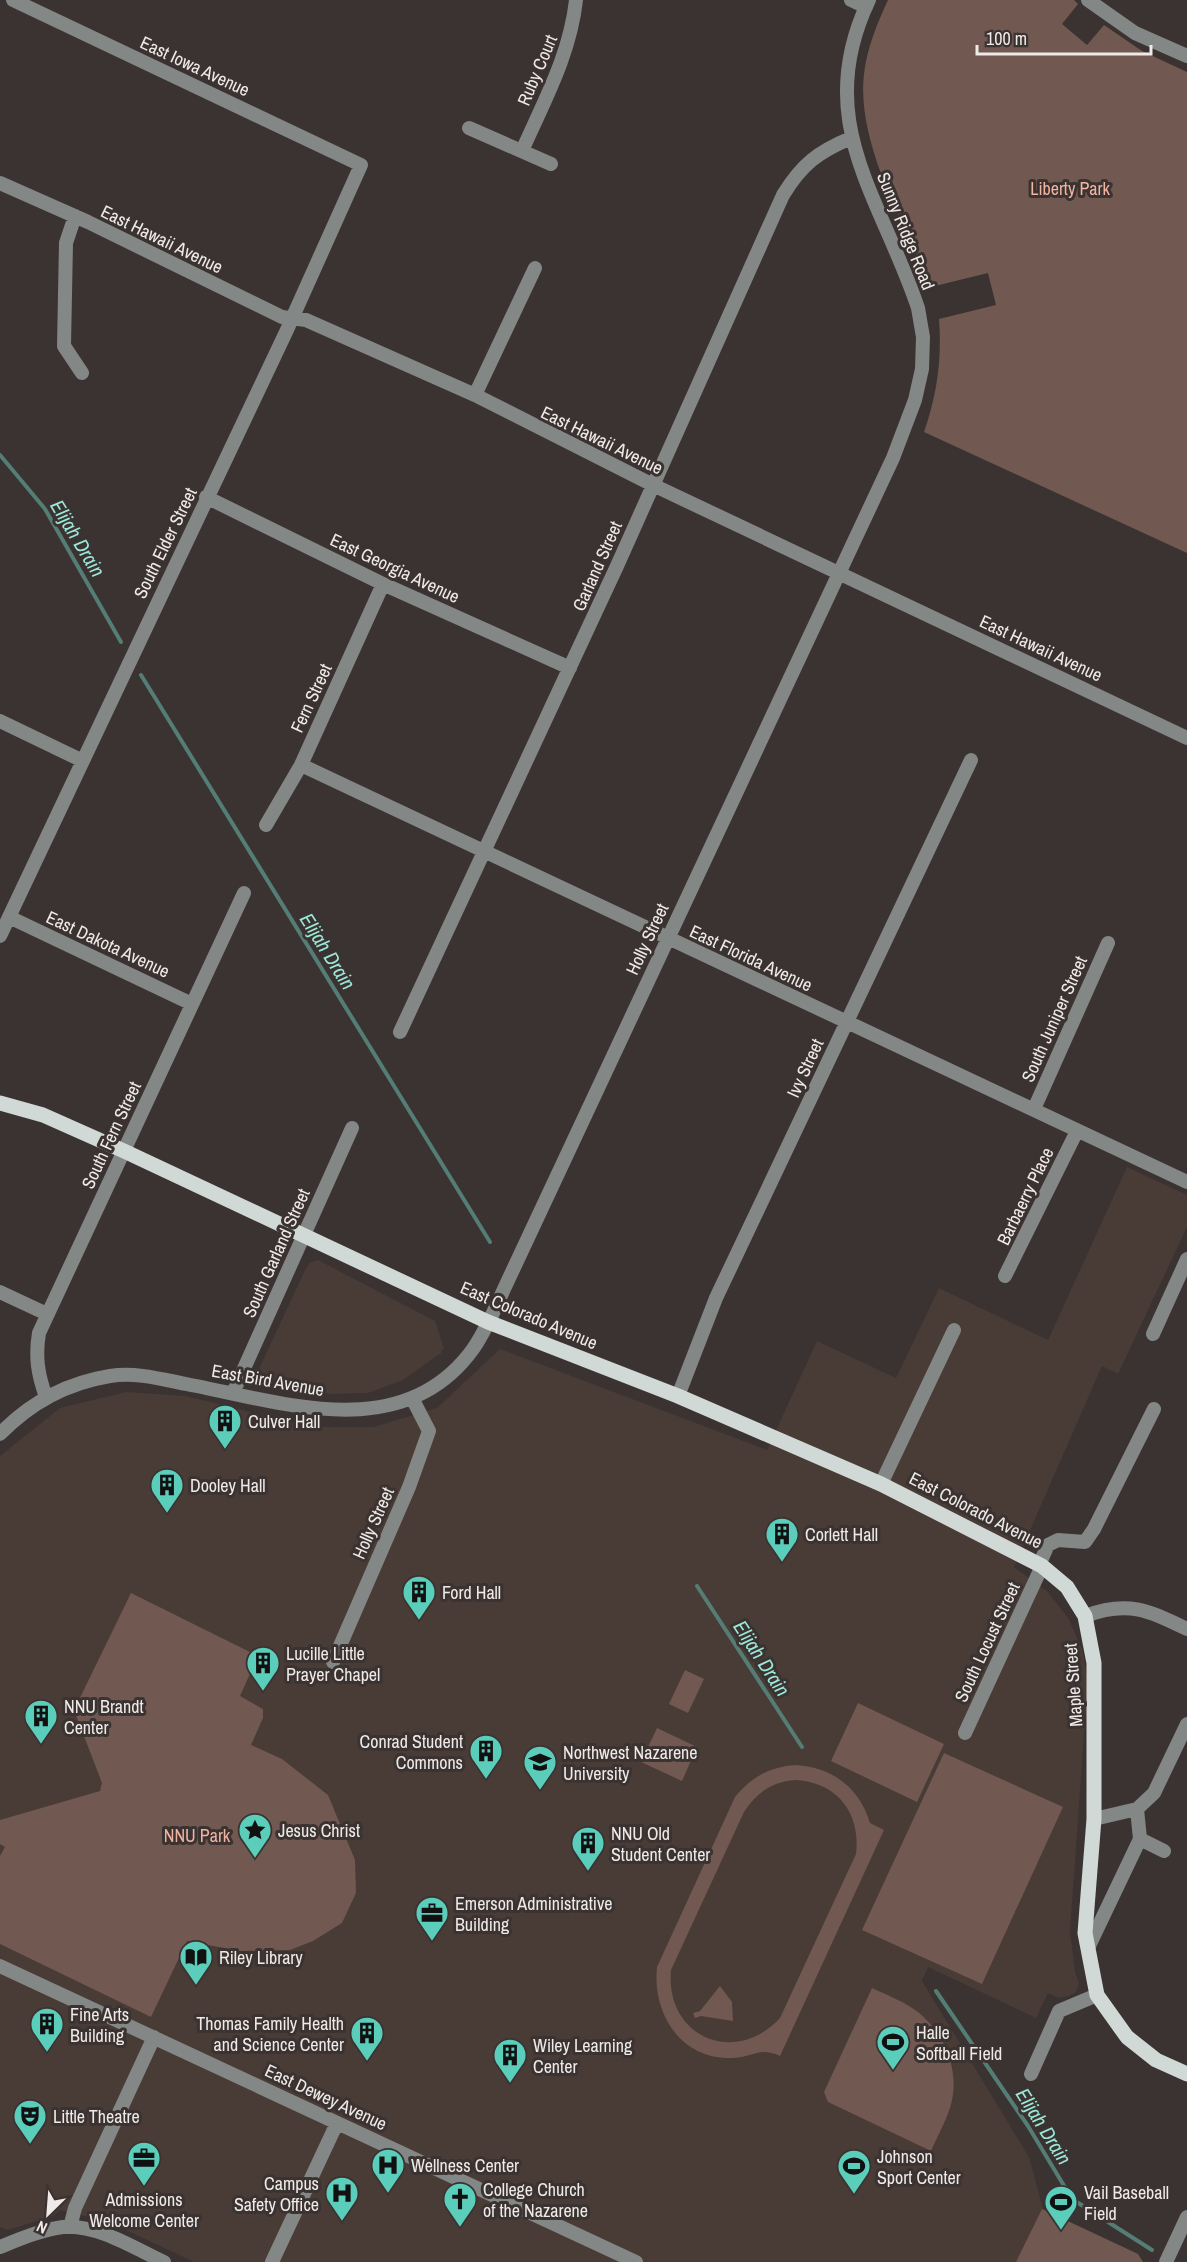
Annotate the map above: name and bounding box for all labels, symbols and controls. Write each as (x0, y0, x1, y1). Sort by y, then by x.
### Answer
scale bar (977, 18, 1151, 56)
text: 100 m (986, 26, 1027, 51)
street label: East Iowa Avenue (136, 30, 254, 102)
street label: Ruby Court (511, 31, 563, 109)
street label: Sunny Ridge Road (871, 168, 941, 294)
park label: Liberty Park (1030, 176, 1110, 201)
street label: East Hawaii Avenue (97, 199, 227, 279)
street label: East Hawaii Avenue (537, 400, 667, 480)
street label: South Elder Street (127, 483, 203, 603)
water label: Elijah Drain (44, 494, 112, 582)
street label: Garland Street (566, 517, 628, 615)
street label: East Georgia Avenue (326, 527, 464, 609)
street label: East Hawaii Avenue (976, 609, 1106, 687)
street label: Fern Street (284, 660, 338, 736)
street label: Holly Street (620, 899, 674, 979)
street label: East Dakota Avenue (42, 904, 174, 984)
water label: Elijah Drain (294, 908, 362, 994)
street label: East Florida Avenue (686, 919, 816, 997)
street label: South Juniper Street (1015, 952, 1093, 1086)
street label: Ivy Street (780, 1034, 830, 1102)
street label: South Fern Street (75, 1077, 147, 1193)
street label: Barbaerry Place (991, 1143, 1059, 1249)
street label: South Garland Street (236, 1185, 316, 1321)
street label: East Colorado Avenue (457, 1275, 601, 1355)
street label: East Bird Avenue (210, 1358, 326, 1402)
building icon: Culver Hall (207, 1403, 243, 1450)
place label: Culver Hall (248, 1409, 320, 1434)
street label: East Colorado Avenue (905, 1466, 1047, 1554)
building icon: Dooley Hall (149, 1467, 185, 1514)
place label: Dooley Hall (190, 1473, 265, 1498)
street label: Holly Street (346, 1483, 400, 1563)
building icon: Corlett Hall (764, 1516, 800, 1563)
place label: Corlett Hall (805, 1522, 878, 1547)
building icon: Ford Hall (401, 1574, 437, 1621)
street label: South Locust Street (948, 1578, 1026, 1706)
place label: Ford Hall (442, 1580, 501, 1605)
water label: Elijah Drain (727, 1615, 797, 1701)
place label: Lucille Little Prayer Chapel (286, 1641, 380, 1687)
street label: Maple Street (1058, 1642, 1088, 1728)
building icon: Lucille Little Prayer Chapel (245, 1645, 281, 1692)
place label: NNU Brandt Center (64, 1694, 144, 1740)
building icon: NNU Brandt Center (23, 1698, 59, 1745)
place label: Conrad Student Commons (360, 1729, 463, 1775)
building icon: Conrad Student Commons (468, 1733, 504, 1780)
place label: Northwest Nazarene University (563, 1740, 698, 1786)
school or university icon: Northwest Nazarene University (522, 1744, 558, 1791)
place icon: Jesus Christ (237, 1812, 273, 1859)
place label: Jesus Christ (278, 1818, 360, 1843)
place label: NNU Old Student Center (611, 1821, 710, 1867)
park label: NNU Park (164, 1823, 231, 1848)
building icon: NNU Old Student Center (570, 1825, 606, 1872)
place label: Emerson Administrative Building (455, 1891, 613, 1937)
office icon: Emerson Administrative Building (414, 1895, 450, 1942)
library icon: Riley Library (178, 1939, 214, 1986)
place label: Riley Library (219, 1945, 303, 1970)
place label: Fine Arts Building (70, 2002, 129, 2048)
building icon: Fine Arts Building (29, 2006, 65, 2053)
place label: Thomas Family Health and Science Center (196, 2011, 344, 2057)
building icon: Thomas Family Health and Science Center (349, 2015, 385, 2062)
place label: Halle Softball Field (916, 2020, 1002, 2066)
sports icon: Halle Softball Field (875, 2024, 911, 2071)
place label: Wiley Learning Center (533, 2033, 633, 2079)
building icon: Wiley Learning Center (492, 2037, 528, 2084)
street label: East Dewey Avenue (261, 2058, 391, 2136)
water label: Elijah Drain (1010, 2083, 1078, 2169)
theatre icon: Little Theatre (12, 2098, 48, 2145)
place label: Little Theatre (53, 2104, 140, 2129)
office icon: Admissions Welcome Center (126, 2140, 162, 2187)
place label: Johnson Sport Center (877, 2144, 961, 2190)
hospital icon: Wellness Center (370, 2147, 406, 2194)
sports icon: Johnson Sport Center (836, 2148, 872, 2195)
place label: Wellness Center (411, 2153, 519, 2178)
place label: Campus Safety Office (234, 2171, 319, 2217)
hospital icon: Campus Safety Office (324, 2175, 360, 2222)
place label: College Church of the Nazarene (483, 2177, 588, 2223)
place label: Vail Baseball Field (1084, 2180, 1169, 2226)
church icon: College Church of the Nazarene (442, 2181, 478, 2228)
north arrow (18, 2184, 78, 2244)
sports icon: Vail Baseball Field (1043, 2184, 1079, 2231)
place label: Admissions Welcome Center (89, 2187, 199, 2233)
text: N (33, 2216, 51, 2240)

